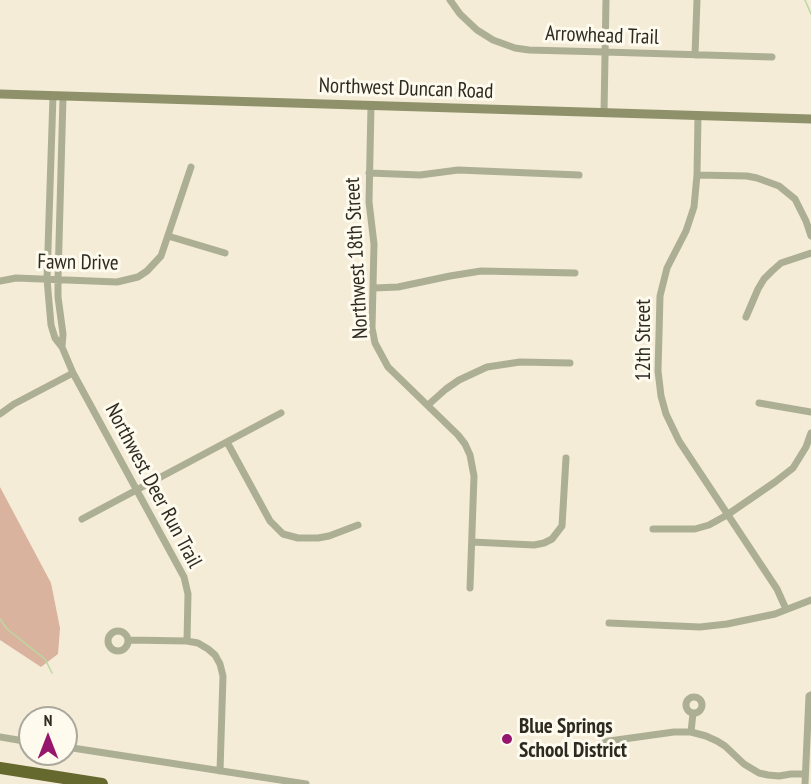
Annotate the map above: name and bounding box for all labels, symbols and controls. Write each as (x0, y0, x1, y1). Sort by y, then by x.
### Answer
street label: Arrowhead Trail (545, 21, 659, 51)
street label: Northwest Duncan Road (318, 73, 494, 105)
street label: Northwest 18th Street (340, 177, 374, 339)
street label: Fawn Drive (37, 250, 119, 276)
street label: 12th Street (631, 299, 657, 381)
street label: Northwest Deer Run Trail (99, 400, 207, 572)
north arrow (18, 706, 78, 766)
text: N (44, 710, 52, 730)
place label: Blue Springs School District (519, 714, 627, 764)
marker: Blue Springs School District (500, 732, 514, 746)

